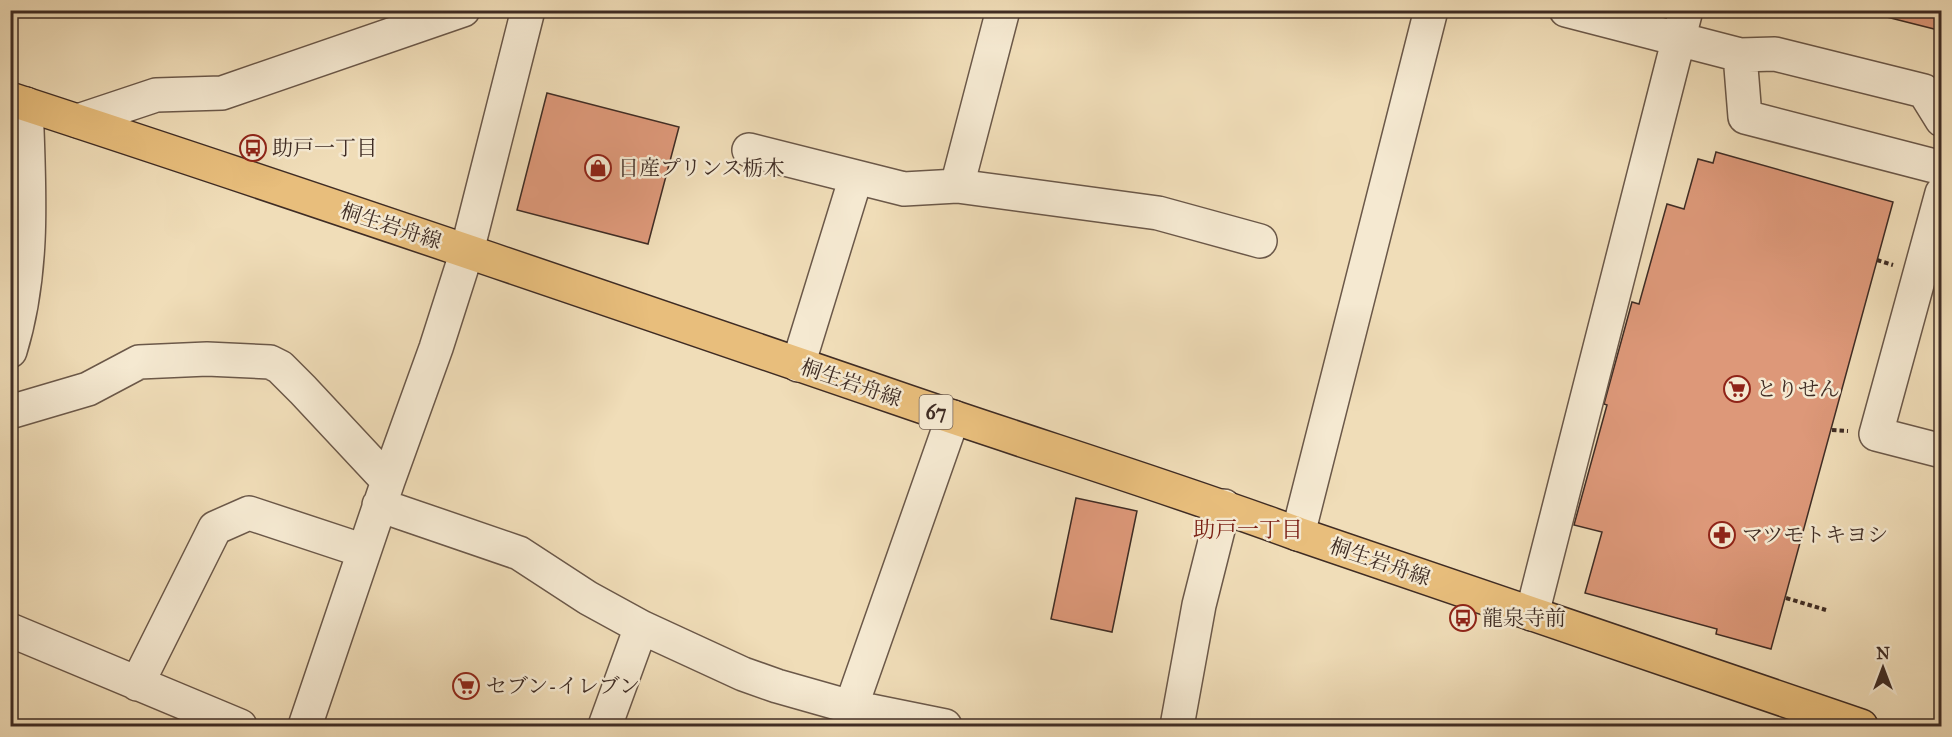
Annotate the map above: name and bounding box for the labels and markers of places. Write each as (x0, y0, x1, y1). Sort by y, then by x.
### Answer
bus stop icon: 助戸一丁目 (238, 133, 268, 163)
place label: 助戸一丁目 (272, 135, 377, 161)
shop icon: 日産プリンス栃木 (583, 153, 613, 183)
place label: 日産プリンス栃木 (618, 155, 785, 181)
supermarket icon: とりせん (1722, 374, 1752, 404)
place label: とりせん (1756, 376, 1840, 402)
pharmacy icon: マツモトキヨシ (1707, 520, 1737, 550)
place label: マツモトキヨシ (1742, 522, 1888, 548)
bus stop icon: 龍泉寺前 (1448, 603, 1478, 633)
place label: 龍泉寺前 (1482, 605, 1566, 631)
supermarket icon: セブン-イレブン (451, 671, 481, 701)
place label: セブン-イレブン (486, 673, 640, 699)

